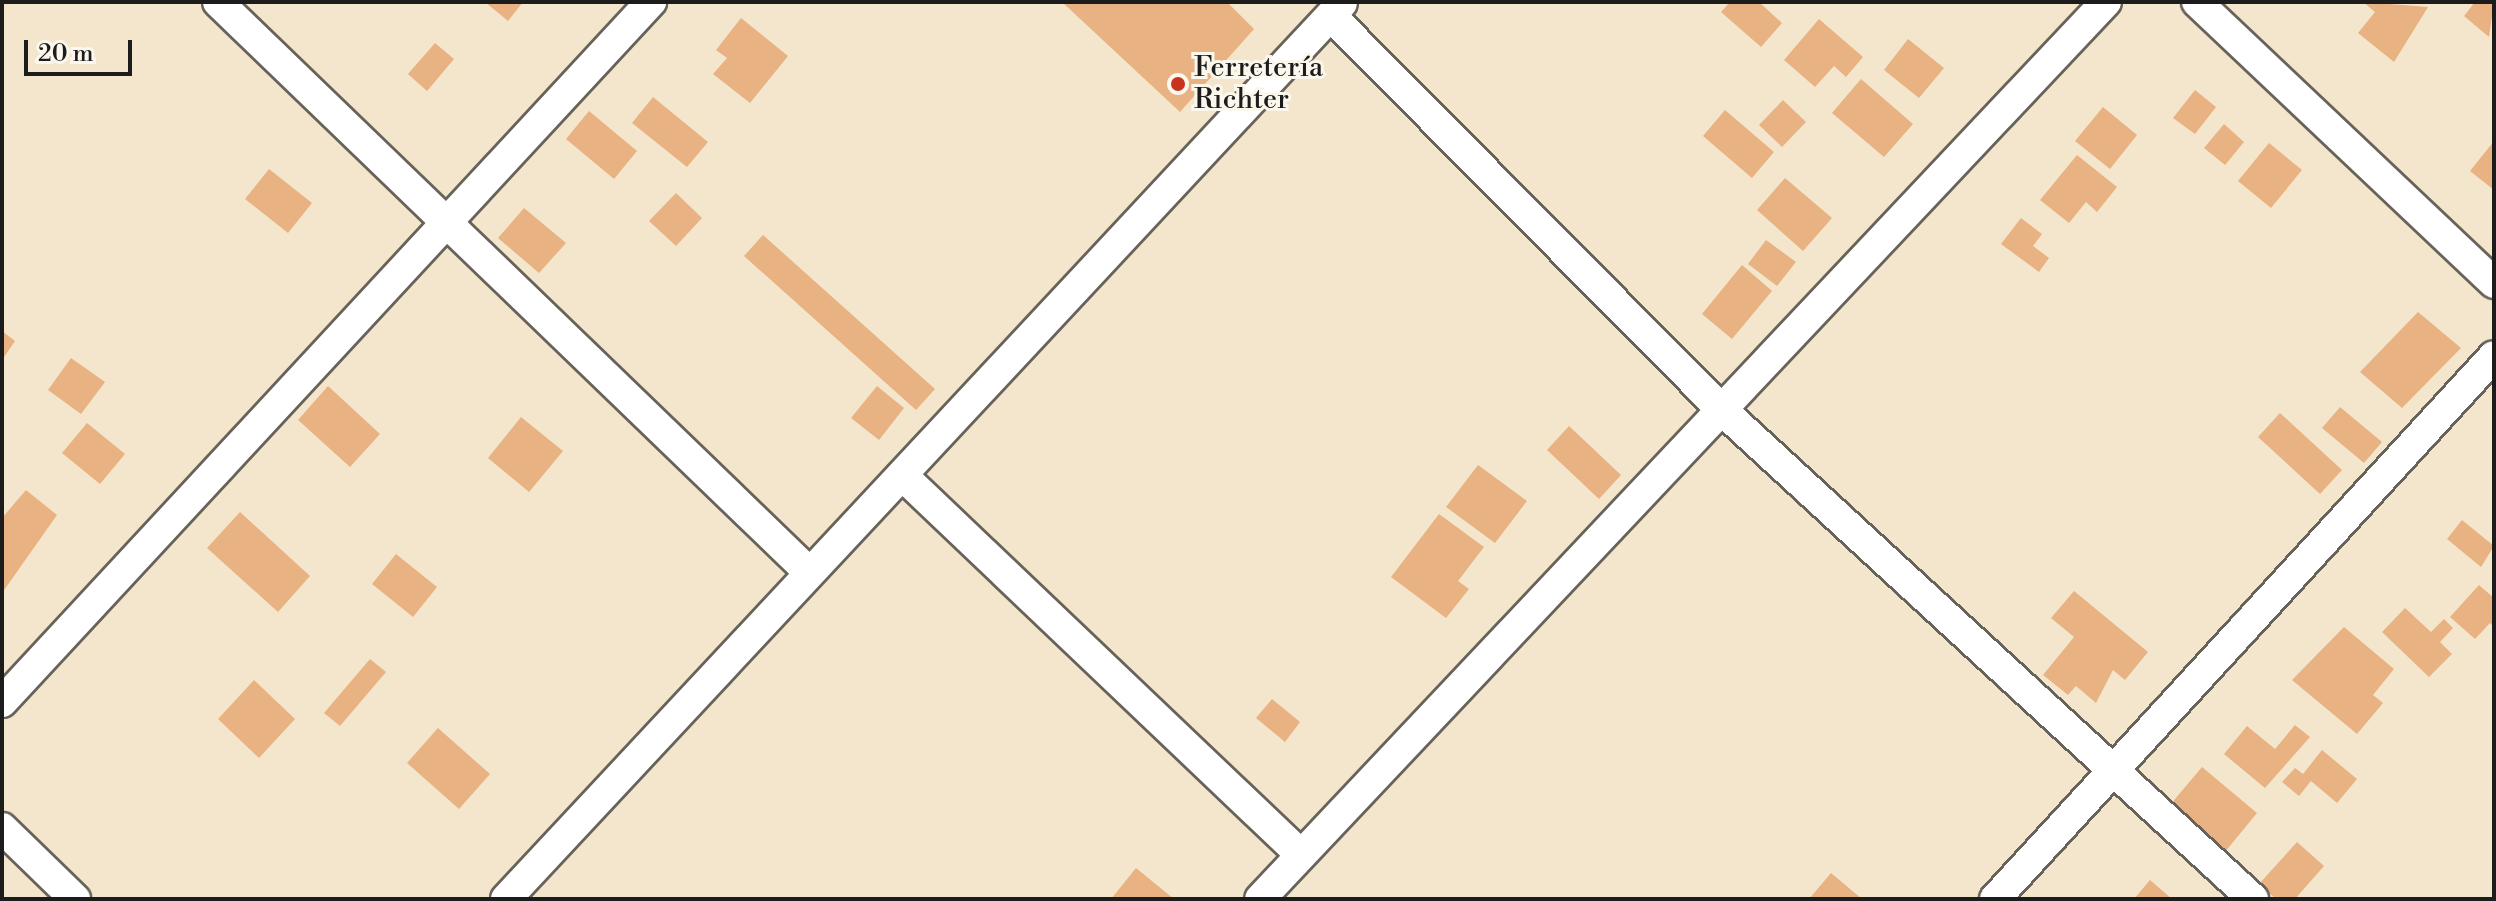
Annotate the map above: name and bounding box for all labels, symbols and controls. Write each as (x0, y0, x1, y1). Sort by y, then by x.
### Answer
scale bar (28, 24, 136, 74)
text: 20 m (38, 39, 94, 69)
place label: Ferretería Richter (1194, 51, 1323, 117)
marker: Ferretería Richter (1169, 75, 1187, 93)

